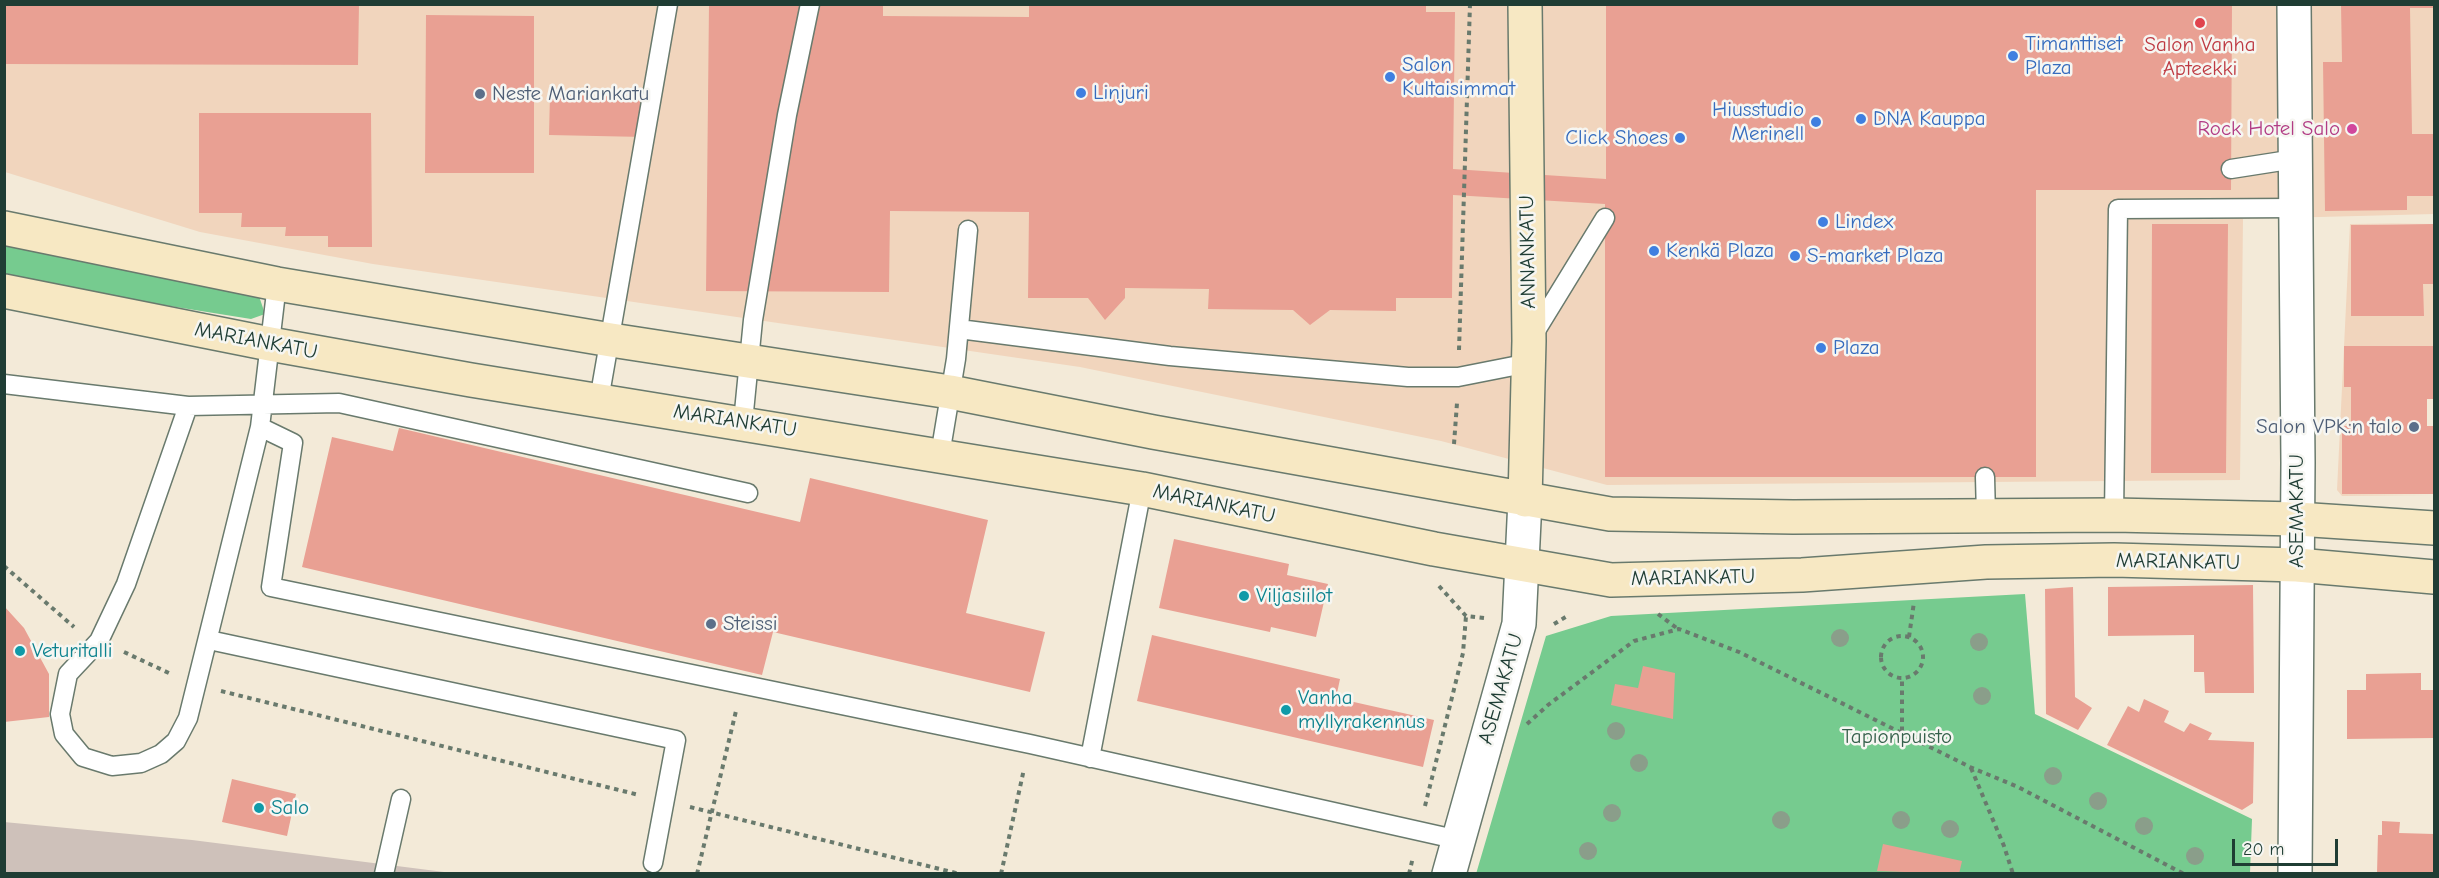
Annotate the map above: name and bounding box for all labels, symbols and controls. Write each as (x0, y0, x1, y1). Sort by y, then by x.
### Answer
marker: Salon Vanha Apteekki (2193, 16, 2207, 30)
place label: Timanttiset Plaza (2025, 31, 2123, 81)
place label: Salon Vanha Apteekki (2144, 32, 2256, 82)
marker: Timanttiset Plaza (2006, 49, 2020, 63)
place label: Salon Kultaisimmat (1402, 52, 1515, 102)
marker: Salon Kultaisimmat (1383, 70, 1397, 84)
place label: Linjuri (1093, 80, 1149, 106)
place label: Neste Mariankatu (492, 81, 649, 107)
marker: Linjuri (1074, 86, 1088, 100)
marker: Neste Mariankatu (473, 87, 487, 101)
place label: Hiusstudio Merinell (1712, 97, 1804, 147)
place label: DNA Kauppa (1873, 106, 1986, 132)
marker: DNA Kauppa (1854, 112, 1868, 126)
marker: Hiusstudio Merinell (1809, 115, 1823, 129)
place label: Rock Hotel Salo (2198, 116, 2340, 142)
marker: Rock Hotel Salo (2345, 122, 2359, 136)
place label: Click Shoes (1565, 125, 1668, 151)
marker: Click Shoes (1673, 131, 1687, 145)
street label: ANNANKATU (1514, 195, 1542, 309)
place label: Lindex (1835, 209, 1893, 235)
marker: Lindex (1816, 215, 1830, 229)
place label: Kenkä Plaza (1666, 238, 1774, 264)
place label: S-market Plaza (1807, 243, 1943, 269)
marker: Kenkä Plaza (1647, 244, 1661, 258)
marker: S-market Plaza (1788, 249, 1802, 263)
street label: MARIANKATU (193, 317, 319, 365)
place label: Plaza (1833, 335, 1880, 361)
marker: Plaza (1814, 341, 1828, 355)
street label: MARIANKATU (672, 399, 798, 443)
place label: Salon VPK:n talo (2256, 414, 2402, 440)
marker: Salon VPK:n talo (2407, 420, 2421, 434)
street label: ASEMAKATU (2284, 454, 2310, 568)
street label: MARIANKATU (1151, 479, 1277, 529)
street label: MARIANKATU (2116, 548, 2240, 576)
street label: MARIANKATU (1631, 564, 1755, 592)
place label: Viljasiilot (1256, 583, 1332, 609)
marker: Viljasiilot (1237, 589, 1251, 603)
place label: Steissi (723, 611, 778, 637)
marker: Steissi (704, 617, 718, 631)
street label: ASEMAKATU (1473, 631, 1529, 747)
place label: Veturitalli (32, 638, 113, 664)
marker: Veturitalli (13, 644, 27, 658)
place label: Vanha myllyrakennus (1298, 685, 1425, 735)
marker: Vanha myllyrakennus (1279, 703, 1293, 717)
park label: Tapionpuisto (1842, 724, 1952, 750)
place label: Salo (271, 795, 309, 821)
marker: Salo (252, 801, 266, 815)
scale bar (2235, 827, 2342, 865)
text: 20 m (2243, 839, 2284, 860)

